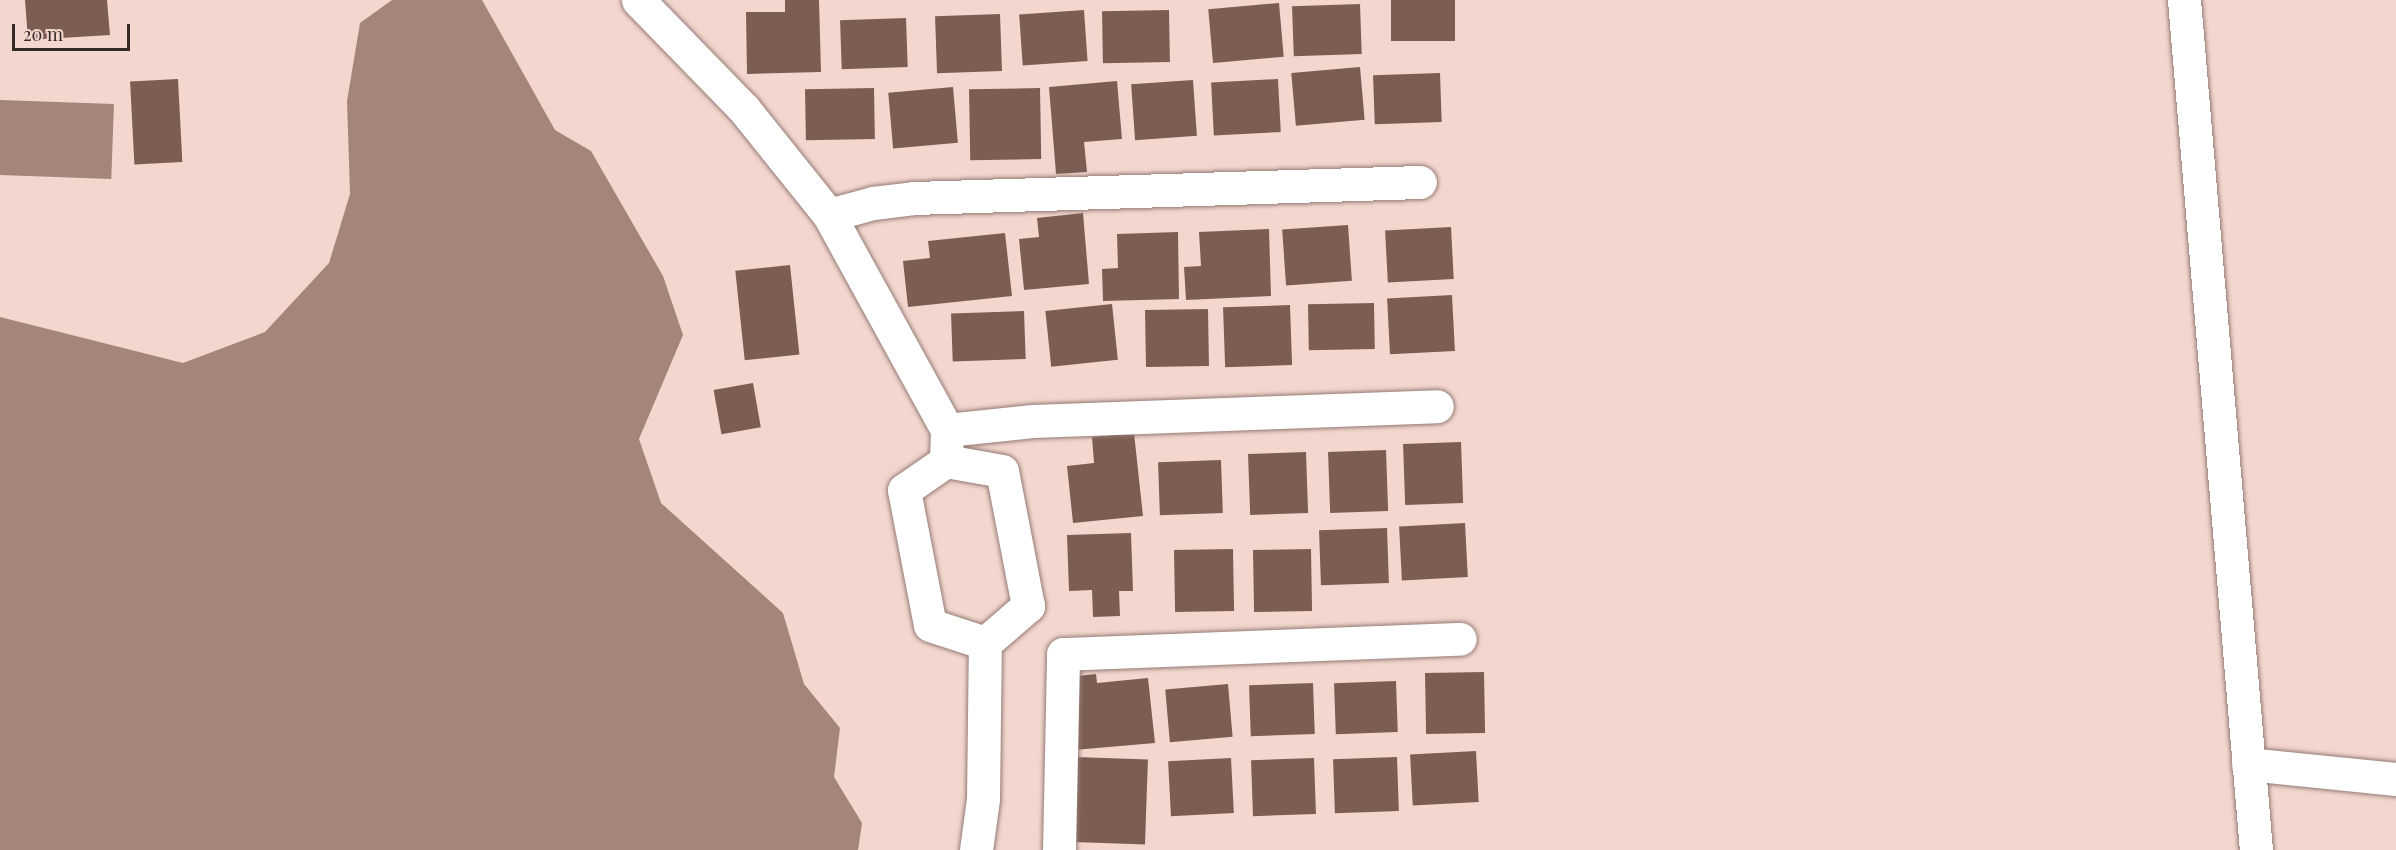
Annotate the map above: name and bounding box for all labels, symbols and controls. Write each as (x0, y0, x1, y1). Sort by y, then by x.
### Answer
scale bar (15, 12, 134, 50)
text: 20 m (23, 22, 63, 46)

